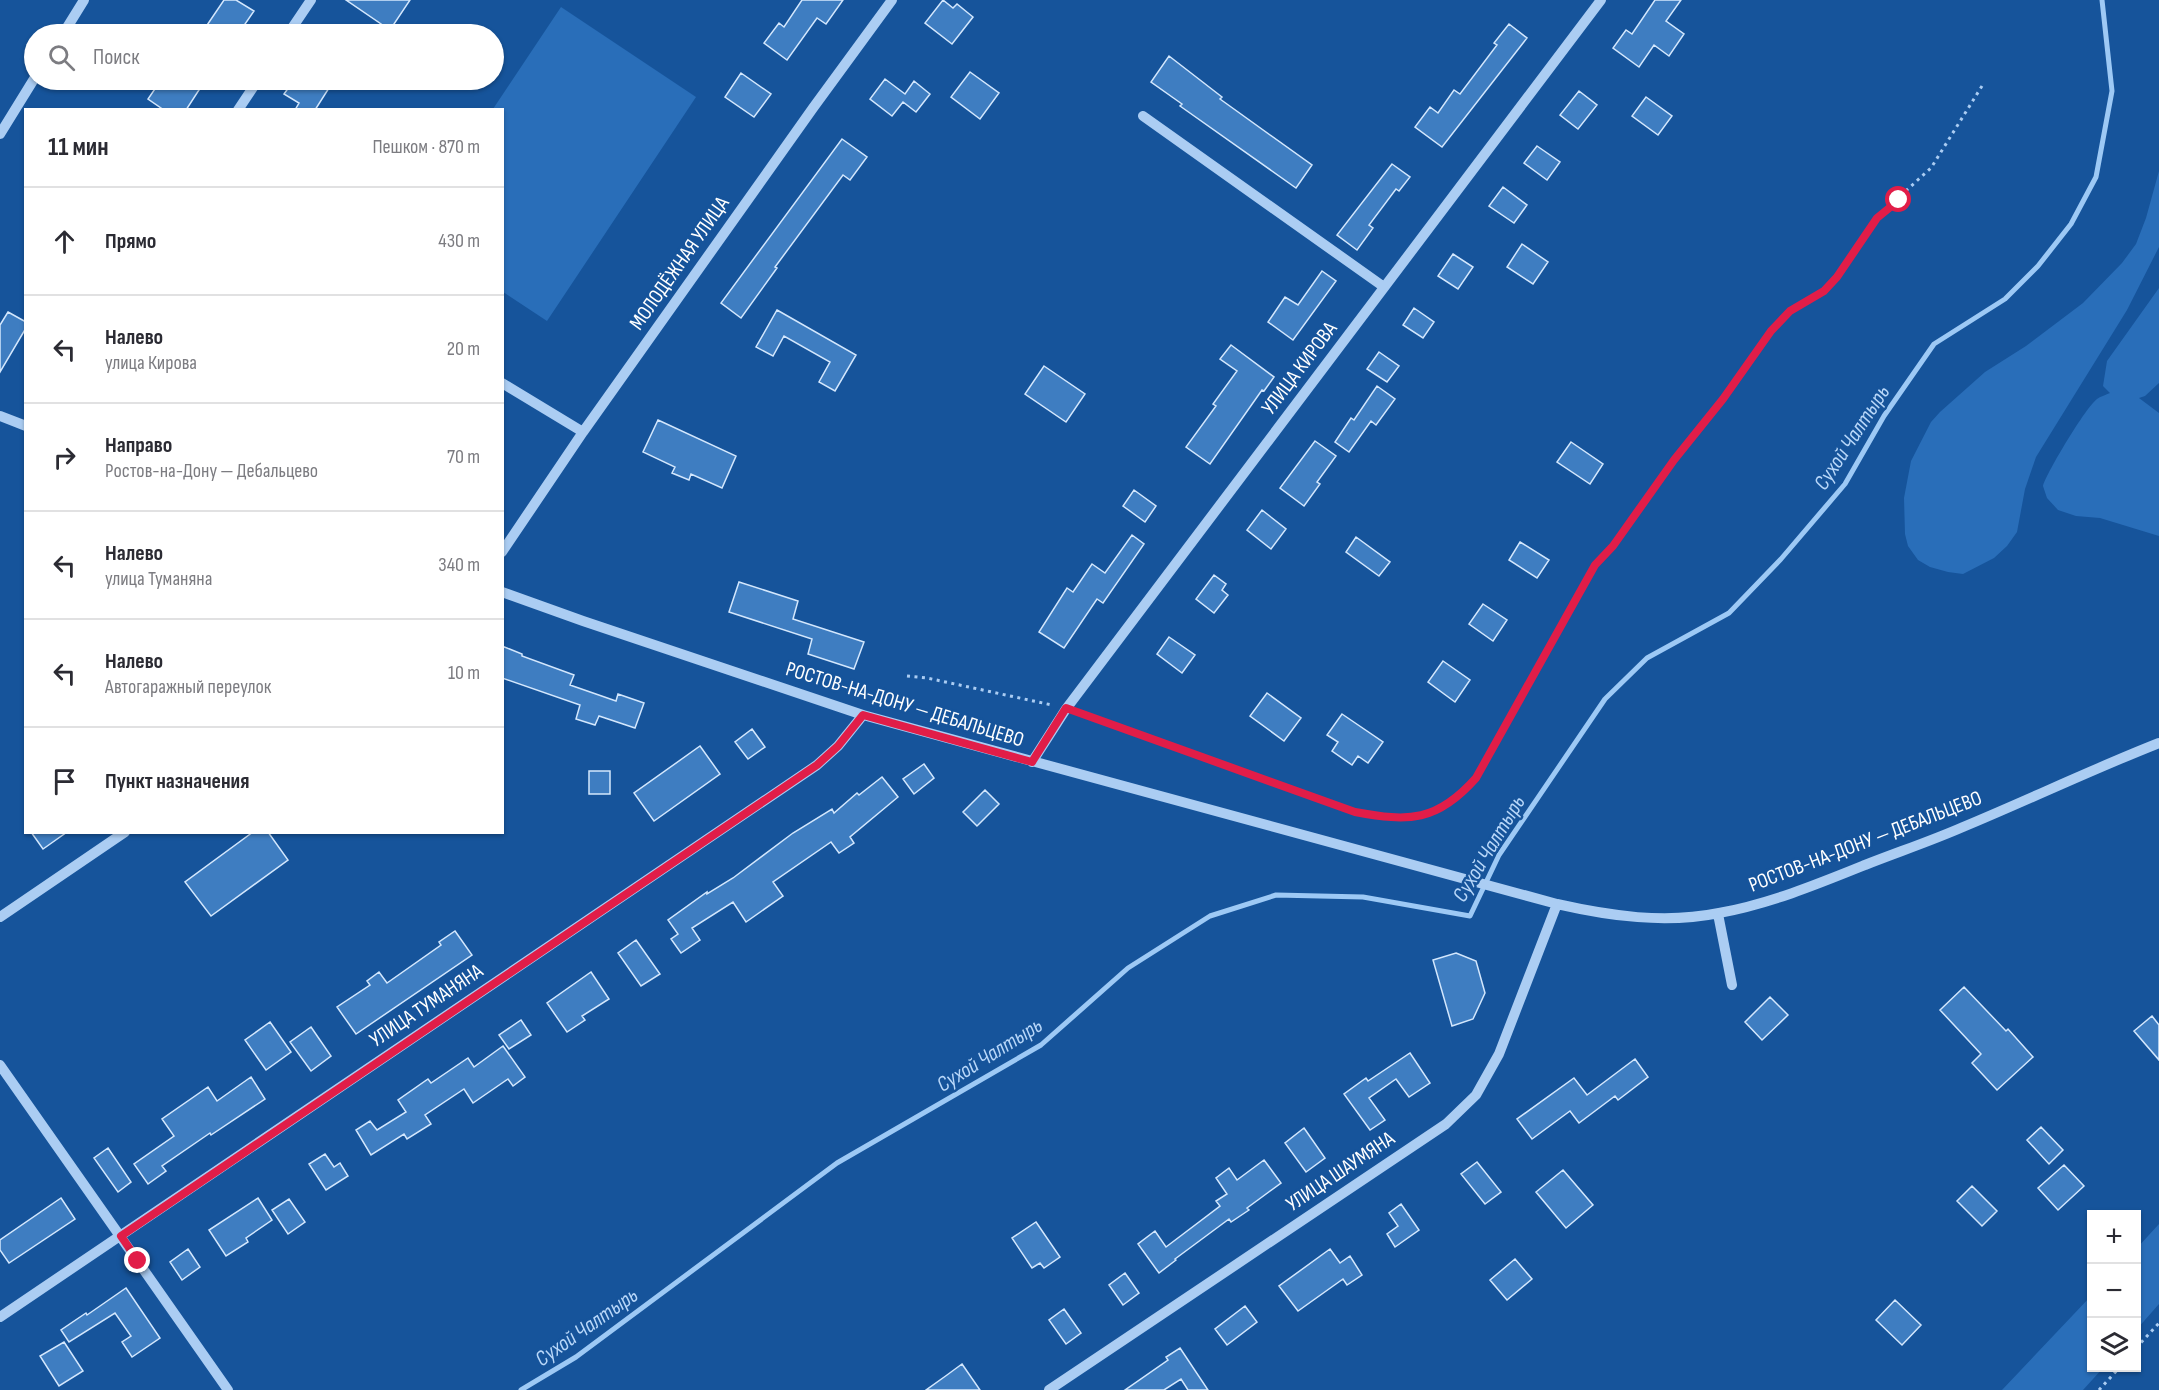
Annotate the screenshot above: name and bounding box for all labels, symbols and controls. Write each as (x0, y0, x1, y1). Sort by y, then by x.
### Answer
search box (24, 24, 504, 90)
icon: search (45, 41, 78, 74)
text: Поиск (93, 44, 139, 71)
text: 11 мин (48, 132, 109, 163)
text: Пешком · 870 m (372, 135, 480, 159)
route start (1885, 186, 1911, 212)
street label: МОЛОДЁЖНАЯ УЛИЦА (624, 191, 735, 335)
icon: ahead (48, 225, 81, 258)
text: Прямо (105, 228, 156, 255)
text: 430 m (438, 229, 480, 253)
street label: УЛИЦА КИРОВА (1256, 316, 1343, 420)
text: Налево (105, 324, 163, 351)
icon: left (48, 333, 81, 366)
text: 20 m (447, 337, 480, 361)
text: улица Кирова (105, 351, 197, 375)
water label: Сухой Чалтырь (1808, 380, 1896, 495)
text: Направо (105, 432, 172, 459)
icon: right (48, 441, 81, 474)
text: 70 m (447, 445, 480, 469)
text: Ростов-на-Дону — Дебальцево (105, 459, 318, 483)
text: Налево (105, 540, 163, 567)
icon: left (48, 549, 81, 582)
text: 340 m (438, 553, 480, 577)
text: улица Туманяна (105, 567, 212, 591)
text: Налево (105, 648, 163, 675)
street label: РОСТОВ-НА-ДОНУ — ДЕБАЛЬЦЕВО (783, 656, 1027, 753)
icon: left (48, 657, 81, 690)
text: 10 m (448, 661, 480, 685)
text: Автогаражный переулок (105, 675, 271, 699)
icon: arrive (48, 765, 81, 798)
text: Пункт назначения (105, 768, 249, 795)
street label: РОСТОВ-НА-ДОНУ — ДЕБАЛЬЦЕВО (1745, 785, 1985, 898)
water label: Сухой Чалтырь (1447, 791, 1532, 907)
street label: УЛИЦА ТУМАНЯНА (365, 958, 488, 1052)
water label: Сухой Чалтырь (932, 1012, 1048, 1098)
street label: УЛИЦА ШАУМЯНА (1281, 1125, 1400, 1217)
map controls (2087, 1210, 2141, 1372)
button: + (2087, 1210, 2141, 1264)
route end (124, 1247, 150, 1273)
button: − (2087, 1264, 2141, 1318)
water label: Сухой Чалтырь (530, 1282, 644, 1373)
button: layers (2087, 1318, 2141, 1372)

